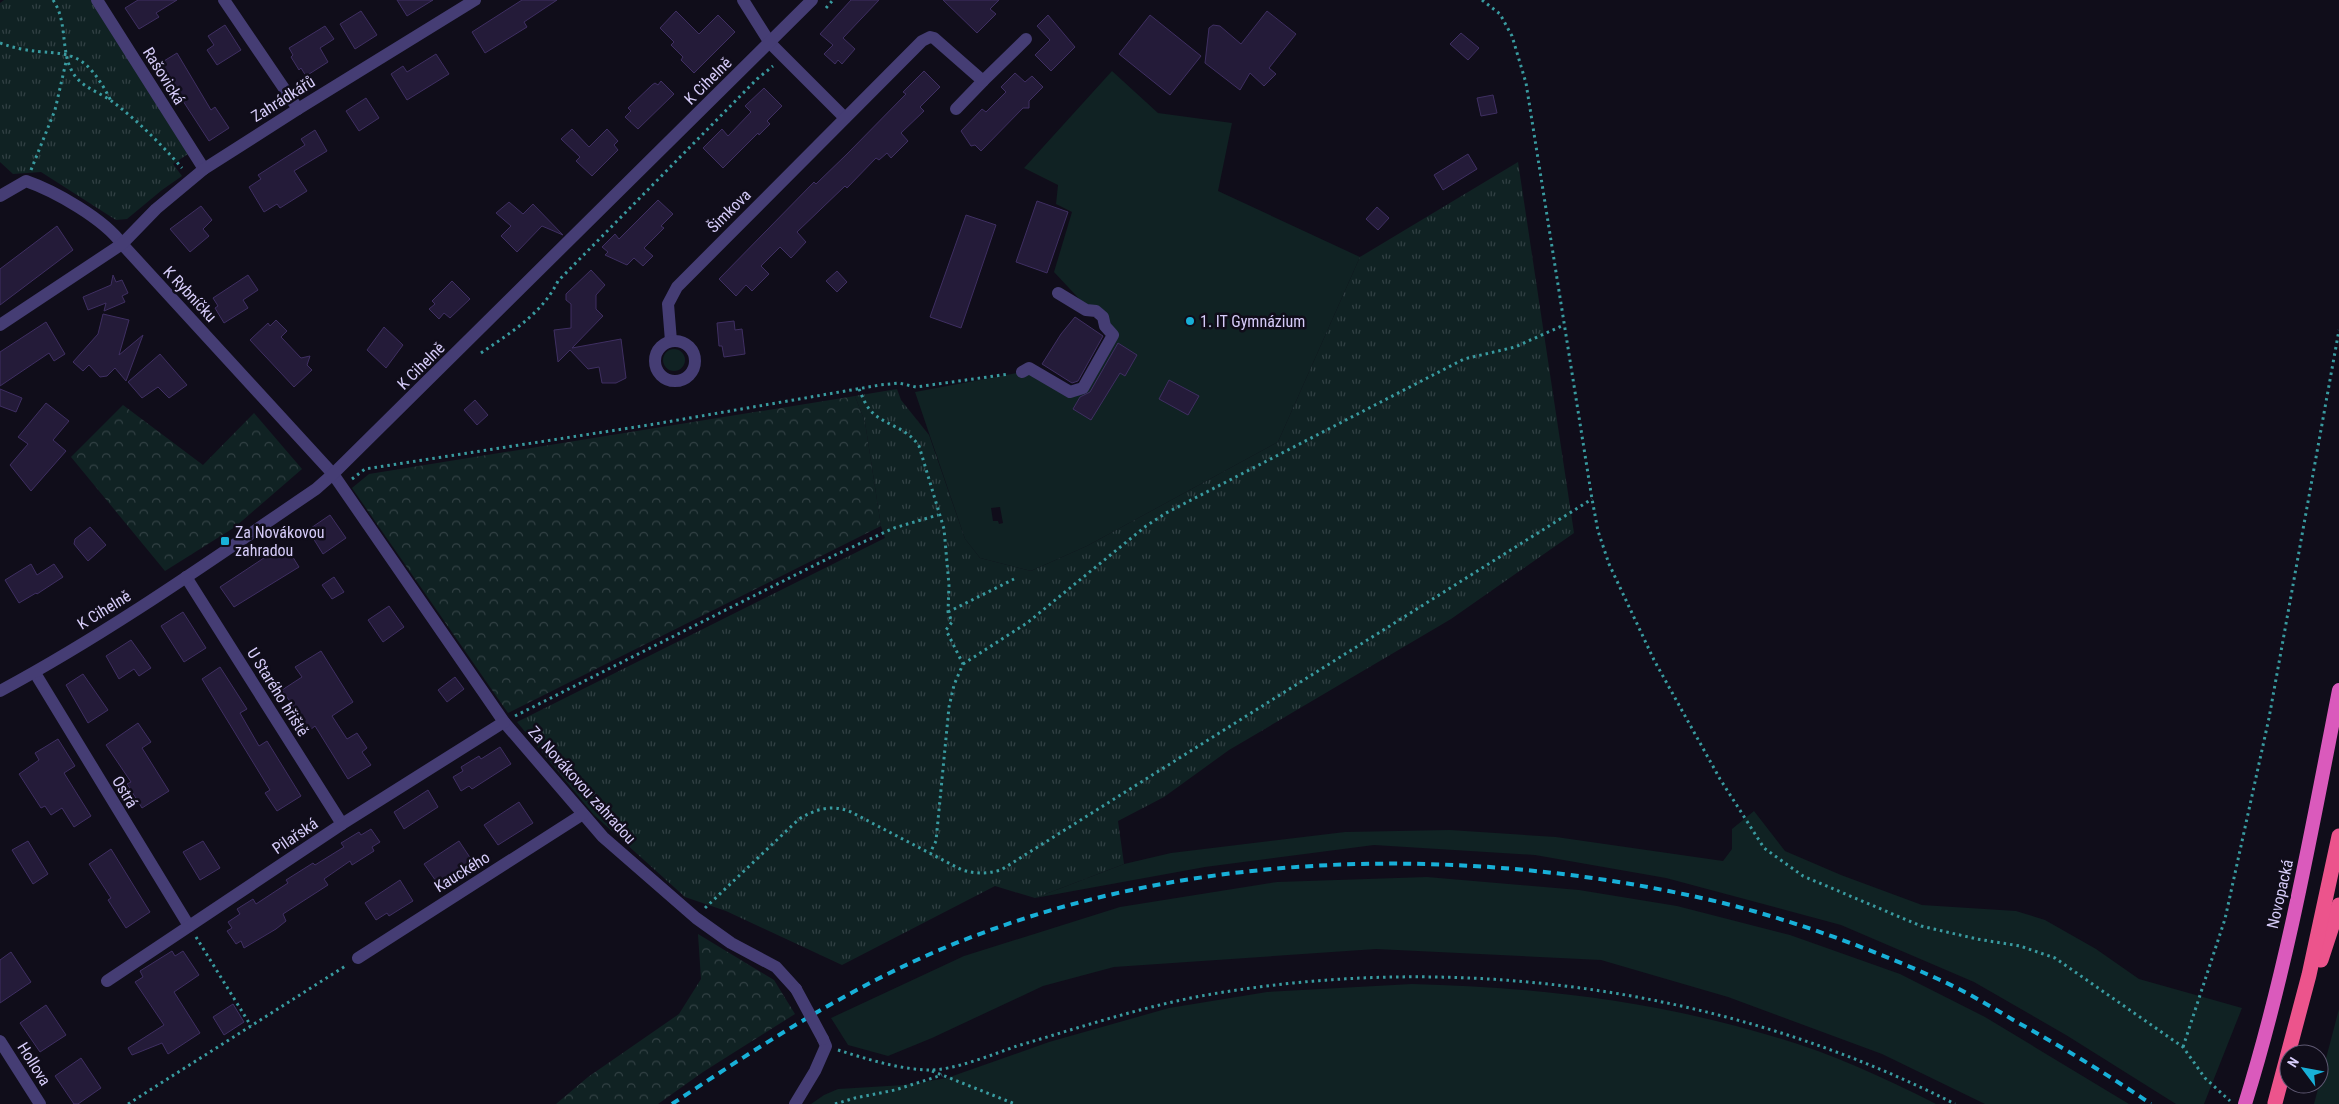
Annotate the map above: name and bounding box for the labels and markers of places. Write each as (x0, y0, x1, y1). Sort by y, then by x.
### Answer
place label: 1. IT Gymnázium (1200, 312, 1305, 331)
marker: 1. IT Gymnázium (1184, 315, 1196, 327)
place label: Za Novákovou zahradou (235, 523, 325, 560)
marker: Za Novákovou zahradou (219, 535, 231, 547)

